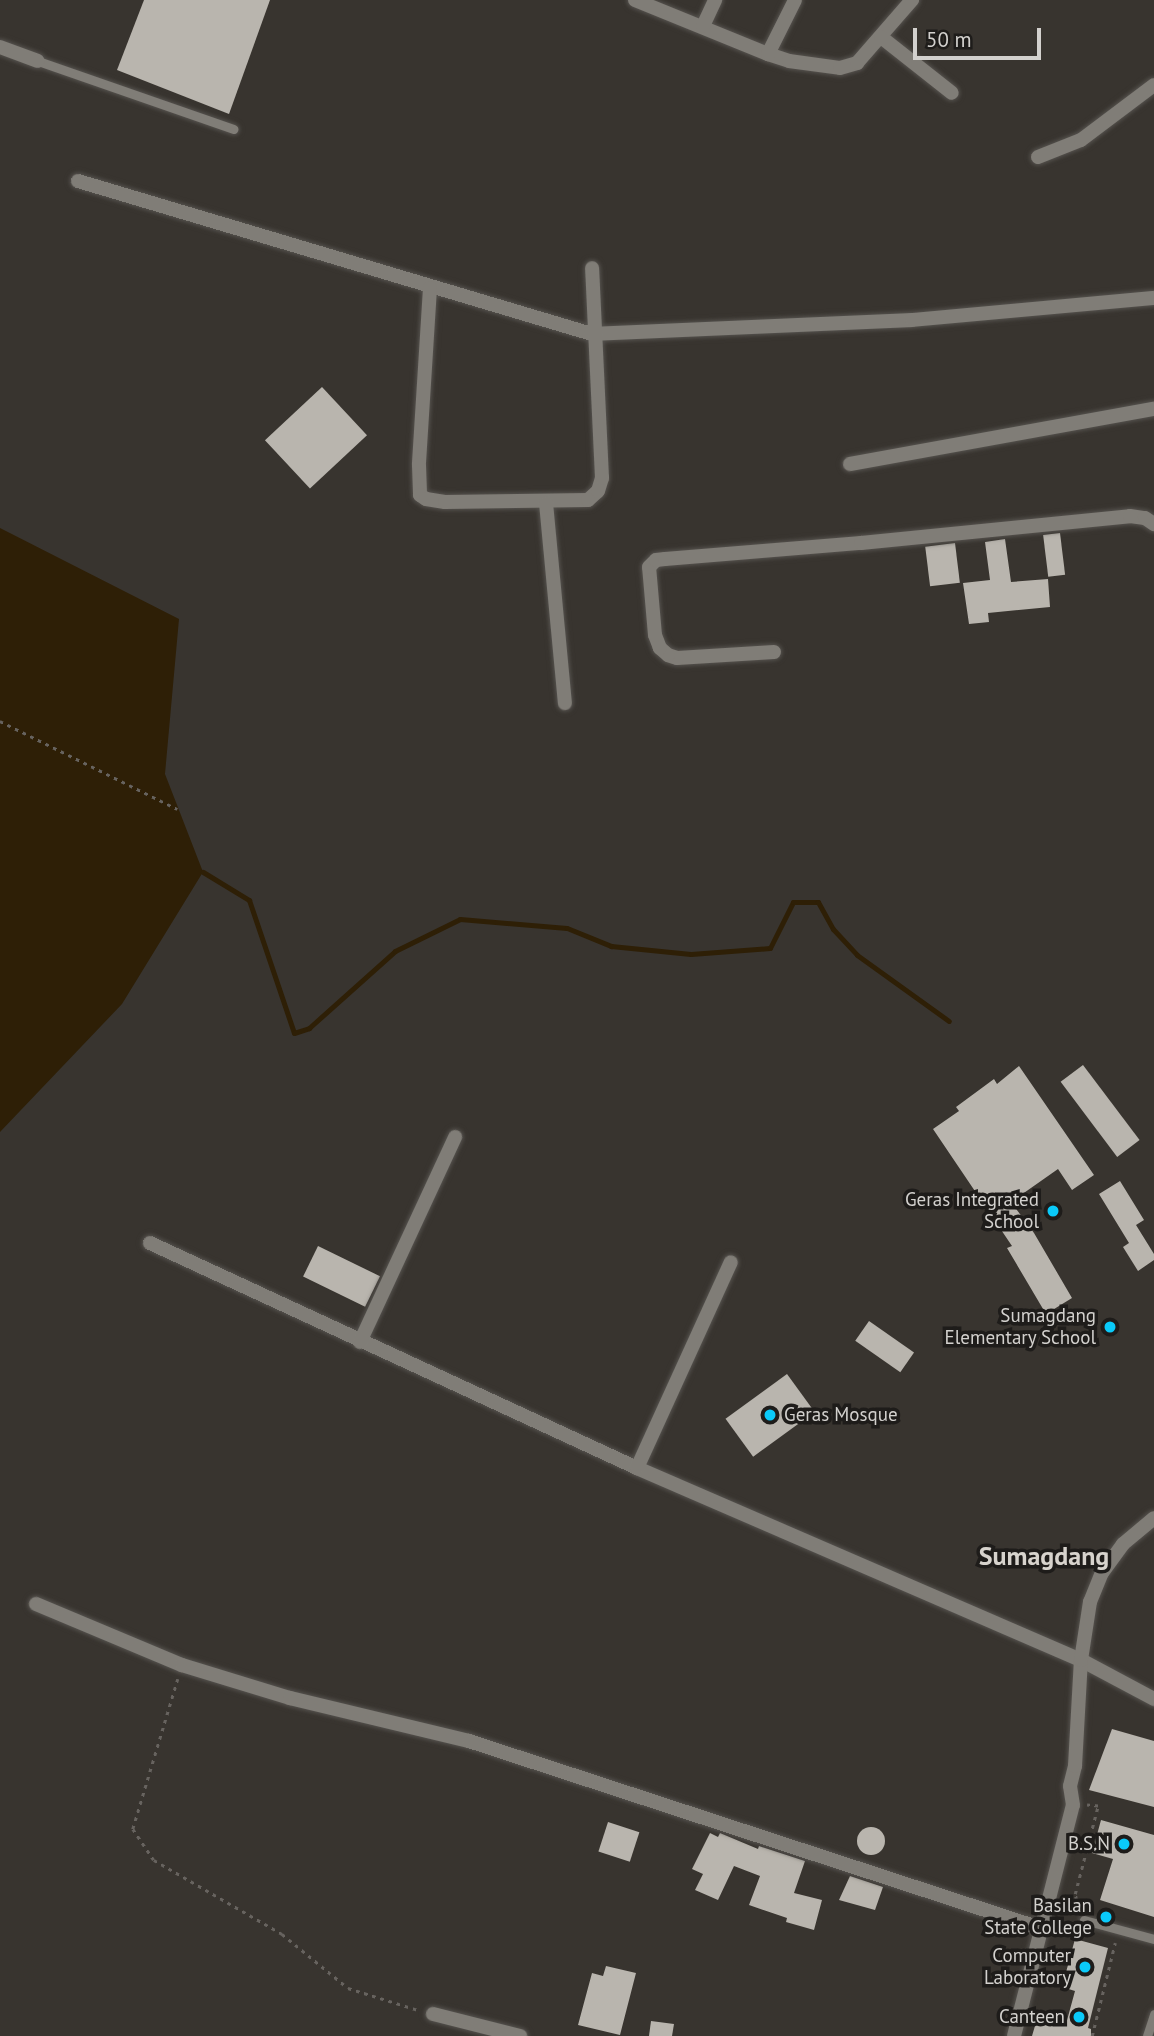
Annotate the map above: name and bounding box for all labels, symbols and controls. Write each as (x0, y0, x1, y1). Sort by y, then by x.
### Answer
scale bar (916, 14, 1044, 58)
text: 50 m (926, 26, 972, 53)
place label: Geras Integrated School (905, 1189, 1039, 1233)
marker: Geras Integrated School (1045, 1203, 1061, 1219)
place label: Sumagdang Elementary School (944, 1305, 1096, 1349)
marker: Sumagdang Elementary School (1102, 1319, 1118, 1335)
place label: Geras Mosque (784, 1404, 898, 1426)
marker: Geras Mosque (762, 1407, 778, 1423)
district label: Sumagdang (979, 1540, 1109, 1572)
place label: B.S.N (1068, 1833, 1110, 1855)
marker: B.S.N (1116, 1836, 1132, 1852)
place label: Basilan State College (984, 1895, 1092, 1939)
marker: Basilan State College (1098, 1909, 1114, 1925)
place label: Computer Laboratory (984, 1945, 1071, 1989)
marker: Computer Laboratory (1077, 1959, 1093, 1975)
place label: Canteen (999, 2006, 1065, 2028)
marker: Canteen (1071, 2009, 1087, 2025)

